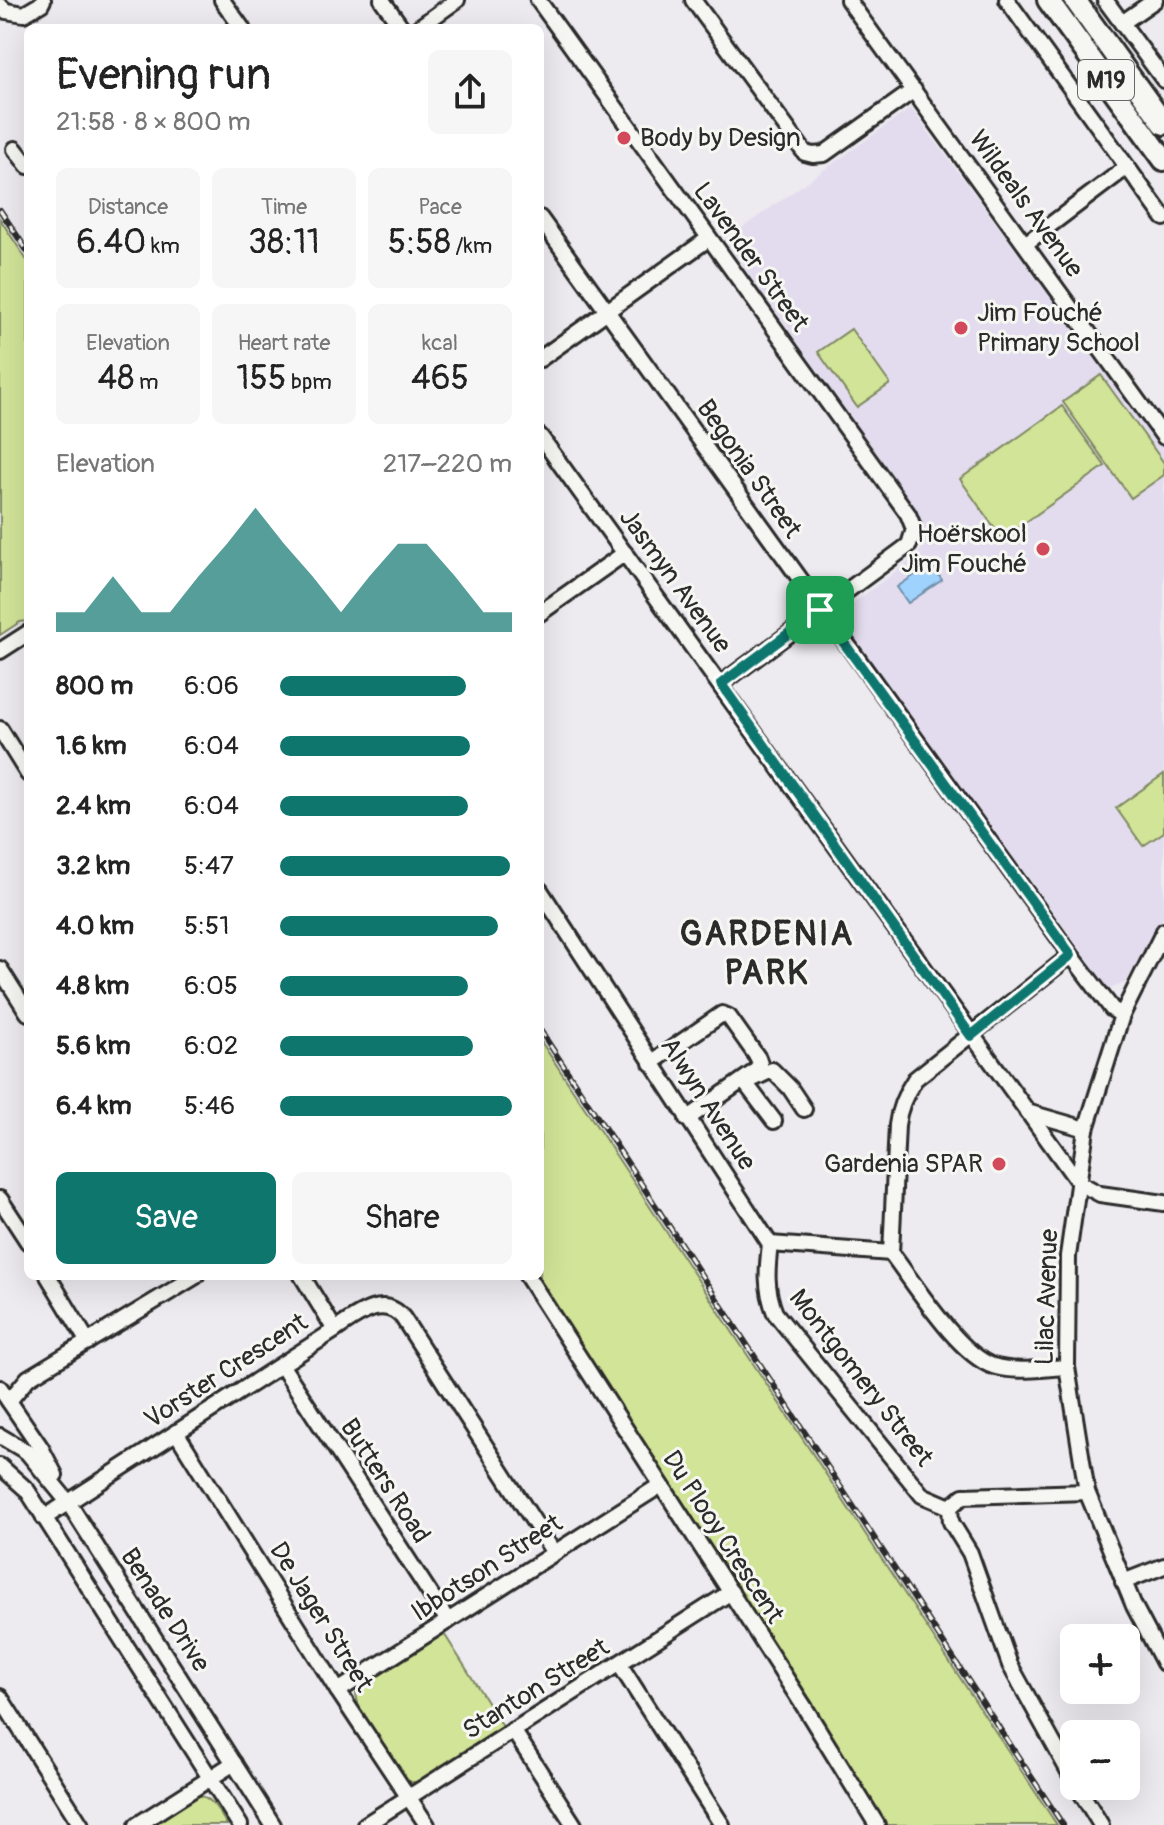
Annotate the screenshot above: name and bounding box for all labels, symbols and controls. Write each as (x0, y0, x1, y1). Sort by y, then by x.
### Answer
text: Evening run (56, 48, 271, 103)
button: share (428, 50, 512, 134)
road number: M19 (1078, 60, 1134, 100)
text: 21:58 · 8 × 800 m (56, 106, 251, 138)
place label: Body by Design (640, 122, 801, 154)
street label: Wildeals Avenue (962, 124, 1090, 284)
marker: Body by Design (615, 129, 633, 147)
street label: Lavender Street (686, 176, 816, 338)
text: Distance (88, 193, 168, 221)
text: Time (261, 193, 307, 221)
text: Pace (418, 193, 462, 221)
text: 6.40 (76, 221, 146, 264)
text: 38:11 (248, 221, 320, 264)
text: 5:58 (388, 221, 451, 264)
text: km (146, 232, 180, 260)
text: /km (451, 232, 492, 260)
place label: Jim Fouché Primary School (977, 297, 1140, 359)
marker: Jim Fouché Primary School (952, 319, 970, 337)
text: Elevation (86, 329, 170, 357)
text: Heart rate (238, 329, 330, 357)
text: kcal (422, 329, 458, 357)
text: 48 (97, 357, 134, 400)
text: 155 (236, 357, 286, 400)
text: 465 (411, 357, 469, 400)
text: m (134, 368, 159, 396)
text: bpm (286, 368, 332, 396)
street label: Begonia Street (689, 394, 809, 545)
text: Elevation (56, 448, 155, 480)
text: 217–220 m (383, 448, 512, 480)
street label: Jasmyn Avenue (612, 503, 738, 660)
place label: Hoërskool Jim Fouché (901, 518, 1027, 580)
marker: Hoërskool Jim Fouché (1034, 540, 1052, 558)
pin (786, 576, 854, 644)
icon: arrive (798, 588, 842, 632)
text: 800 m (56, 670, 133, 702)
text: 6:06 (184, 670, 239, 702)
text: 1.6 km (56, 730, 127, 762)
text: 6:04 (184, 730, 239, 762)
text: 2.4 km (56, 790, 131, 822)
text: 6:04 (184, 790, 239, 822)
text: 3.2 km (56, 850, 130, 882)
text: 5:47 (184, 850, 234, 882)
text: 4.0 km (56, 910, 134, 942)
text: 5:51 (184, 910, 229, 942)
district label: GARDENIA PARK (680, 913, 854, 995)
text: 4.8 km (56, 970, 129, 1002)
text: 6:05 (184, 970, 238, 1002)
text: 5.6 km (56, 1030, 131, 1062)
text: 6:02 (184, 1030, 238, 1062)
street label: Alwyn Avenue (653, 1032, 763, 1177)
text: 6.4 km (56, 1090, 131, 1122)
text: 5:46 (184, 1090, 235, 1122)
place label: Gardenia SPAR (824, 1148, 983, 1180)
marker: Gardenia SPAR (990, 1155, 1008, 1173)
button: Save (56, 1172, 276, 1264)
button: Share (292, 1172, 512, 1264)
street label: Lilac Avenue (1029, 1228, 1065, 1366)
street label: Montgomery Street (782, 1283, 940, 1473)
street label: Vorster Crescent (138, 1306, 314, 1436)
street label: Butters Road (333, 1413, 437, 1549)
street label: Du Plooy Crescent (655, 1445, 791, 1630)
street label: Ibbotson Street (406, 1507, 569, 1629)
street label: De Jager Street (262, 1536, 380, 1698)
street label: Benade Drive (113, 1542, 217, 1678)
map controls (1060, 1624, 1140, 1800)
button: + (1060, 1624, 1140, 1704)
street label: Stanton Street (457, 1631, 616, 1747)
button: − (1060, 1720, 1140, 1800)

